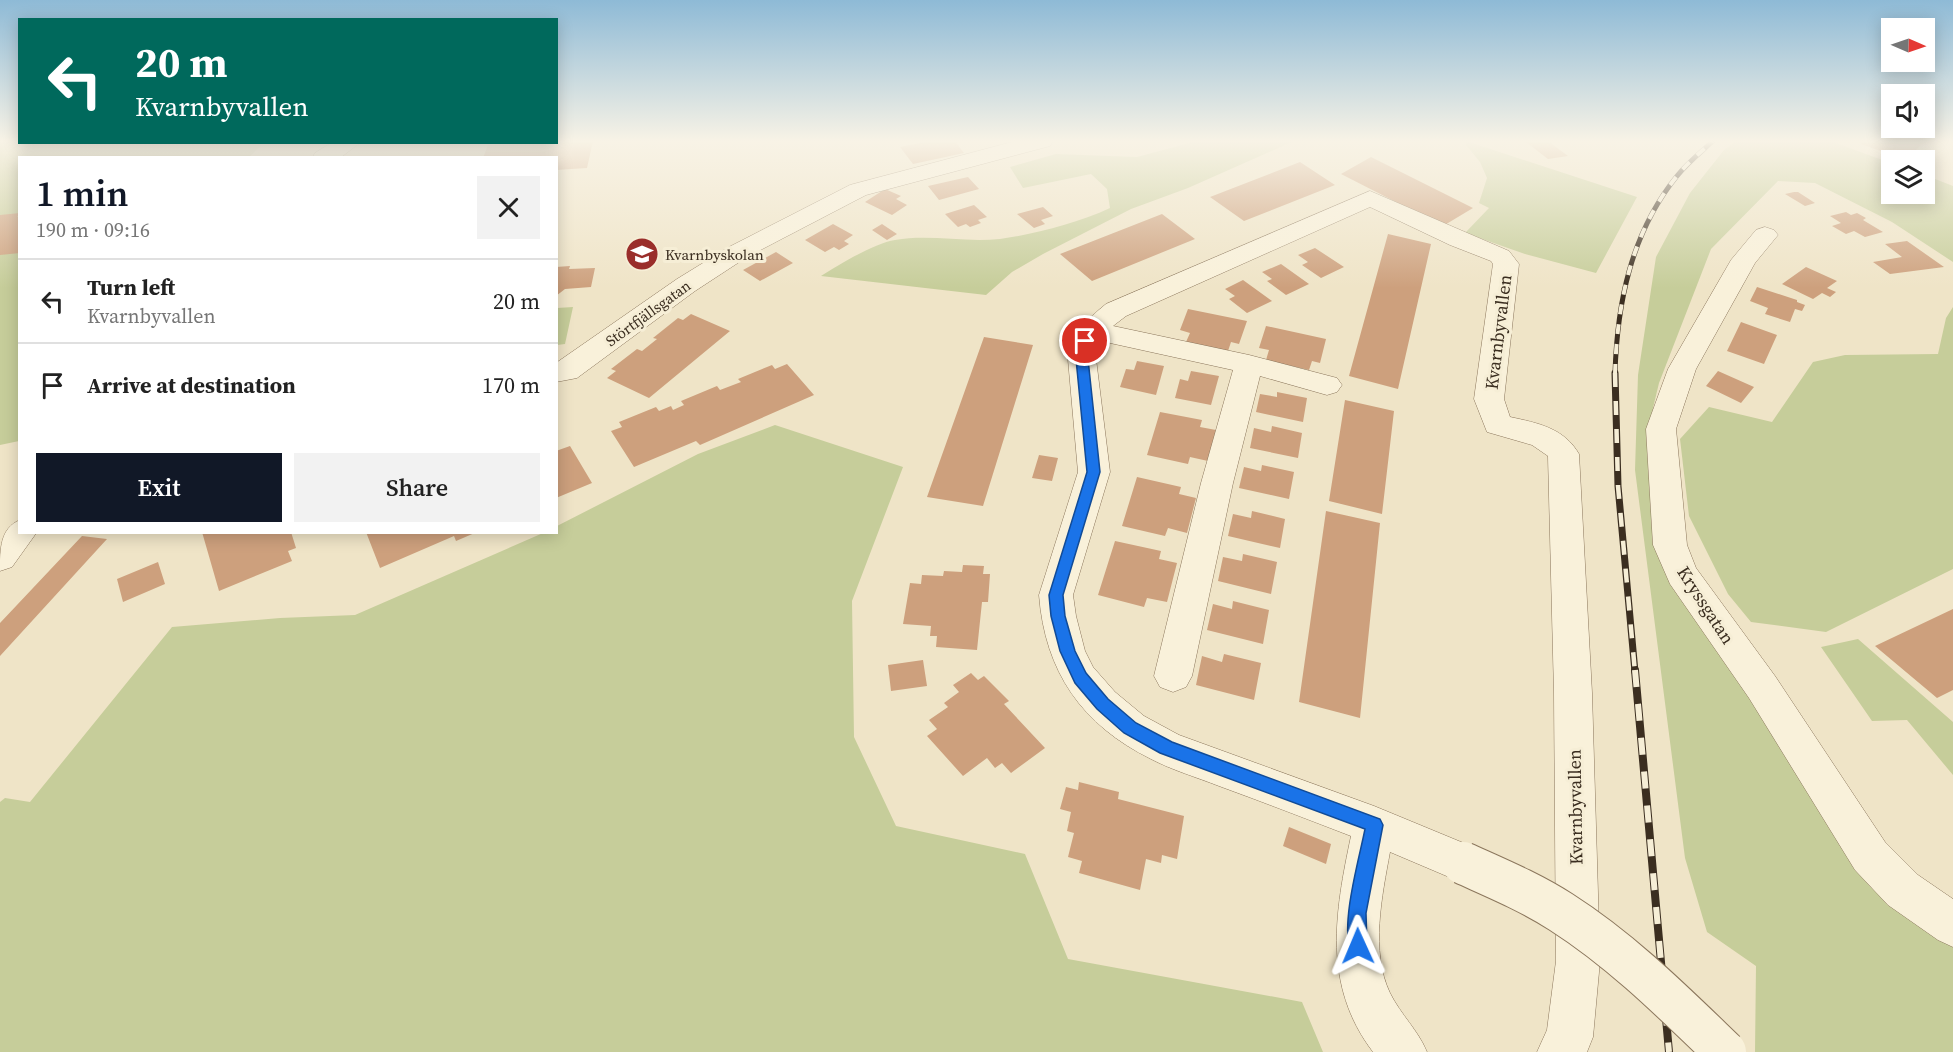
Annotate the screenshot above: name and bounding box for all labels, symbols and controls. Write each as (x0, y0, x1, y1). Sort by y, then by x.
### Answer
north arrow (1881, 18, 1935, 72)
map controls (1881, 18, 1935, 204)
text: 20 m (135, 33, 228, 91)
icon: left (36, 42, 114, 120)
button: sound (1881, 84, 1935, 138)
text: Kvarnbyvallen (135, 88, 309, 125)
button: layers (1881, 150, 1935, 204)
text: 1 min (36, 169, 128, 218)
button: close (477, 176, 540, 239)
text: 190 m · 09:16 (36, 216, 150, 244)
school or university icon: Kvarnbyskolan (624, 236, 660, 272)
place label: Kvarnbyskolan (665, 244, 764, 265)
text: Turn left (87, 272, 175, 302)
street label: Kvarnbyvallen (1479, 273, 1517, 391)
street label: Störtfjällsgatan (601, 275, 695, 351)
icon: left (36, 285, 69, 318)
text: 20 m (493, 286, 540, 316)
text: Kvarnbyvallen (87, 302, 216, 330)
pin (1059, 315, 1110, 366)
icon: arrive (1068, 324, 1101, 357)
icon: arrive (36, 369, 69, 402)
text: Arrive at destination (87, 370, 296, 400)
text: 170 m (482, 370, 540, 400)
button: Exit (36, 453, 282, 522)
button: Share (294, 453, 540, 522)
street label: Kryssgatan (1671, 561, 1741, 649)
street label: Kvarnbyvallen (1561, 749, 1589, 865)
position arrow (1326, 914, 1390, 978)

